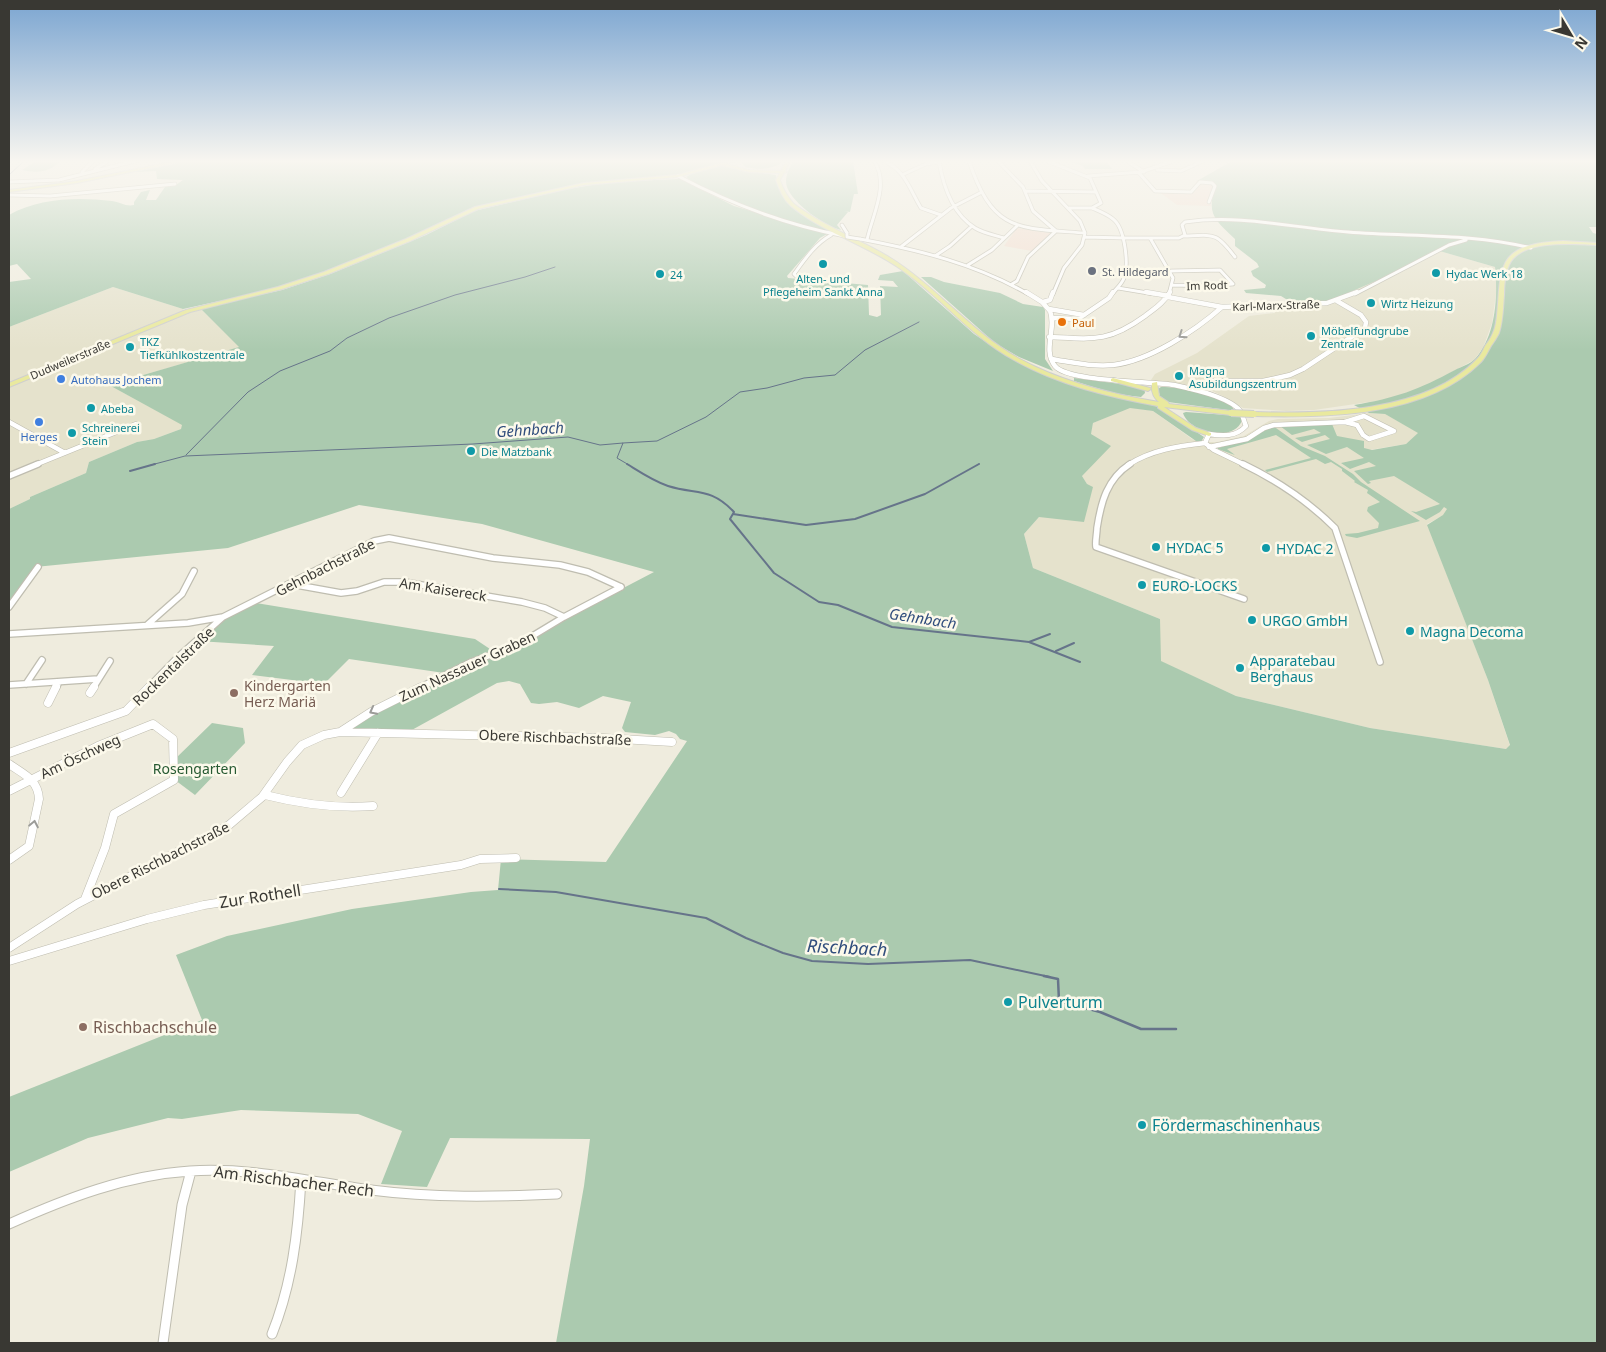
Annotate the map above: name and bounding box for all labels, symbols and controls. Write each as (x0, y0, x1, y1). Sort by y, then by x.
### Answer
north arrow (1546, 10, 1596, 60)
text: N (1571, 33, 1593, 54)
marker: Alten- und Pflegeheim Sankt Anna (817, 258, 829, 270)
place label: St. Hildegard (1102, 264, 1169, 279)
marker: St. Hildegard (1086, 265, 1098, 277)
place label: Hydac Werk 18 (1446, 266, 1523, 281)
place label: 24 (670, 267, 683, 282)
marker: Hydac Werk 18 (1430, 267, 1442, 279)
marker: 24 (654, 268, 666, 280)
place label: Alten- und Pflegeheim Sankt Anna (763, 271, 883, 299)
street label: Im Rodt (1186, 277, 1228, 293)
street label: Karl-Marx-Straße (1232, 296, 1320, 314)
place label: Wirtz Heizung (1381, 296, 1453, 311)
marker: Wirtz Heizung (1365, 297, 1377, 309)
place label: Paul (1072, 315, 1094, 330)
marker: Paul (1056, 316, 1068, 328)
place label: Möbelfundgrube Zentrale (1321, 323, 1409, 351)
one-way arrow (1178, 329, 1188, 338)
marker: Möbelfundgrube Zentrale (1305, 330, 1317, 342)
place label: TKZ Tiefkühlkostzentrale (140, 334, 245, 362)
street label: Dudweilerstraße (28, 335, 112, 383)
marker: TKZ Tiefkühlkostzentrale (124, 341, 136, 353)
place label: Magna Asubildungszentrum (1189, 363, 1297, 391)
marker: Magna Asubildungszentrum (1173, 370, 1185, 382)
place label: Autohaus Jochem (71, 372, 162, 387)
marker: Autohaus Jochem (55, 373, 67, 385)
place label: Abeba (101, 401, 134, 416)
marker: Abeba (85, 402, 97, 414)
marker: Herges (33, 416, 45, 428)
water label: Gehnbach (496, 417, 564, 441)
place label: Schreinerei Stein (82, 420, 140, 448)
marker: Schreinerei Stein (66, 427, 78, 439)
place label: Herges (20, 429, 58, 444)
place label: Die Matzbank (481, 444, 552, 459)
marker: Die Matzbank (465, 445, 477, 457)
street label: Gehnbachstraße (272, 534, 378, 600)
place label: HYDAC 5 (1166, 538, 1223, 557)
place label: HYDAC 2 (1276, 539, 1333, 558)
marker: HYDAC 5 (1150, 541, 1162, 553)
marker: HYDAC 2 (1260, 542, 1272, 554)
street label: Am Kaisereck (398, 573, 488, 605)
place label: EURO-LOCKS (1152, 576, 1238, 595)
marker: EURO-LOCKS (1136, 579, 1148, 591)
water label: Gehnbach (888, 603, 958, 633)
place label: URGO GmbH (1262, 611, 1348, 630)
marker: URGO GmbH (1246, 614, 1258, 626)
street label: Rockentalstraße (128, 622, 218, 710)
place label: Magna Decoma (1420, 622, 1524, 641)
marker: Magna Decoma (1404, 625, 1416, 637)
street label: Zum Nassauer Graben (396, 626, 538, 706)
place label: Apparatebau Berghaus (1250, 651, 1335, 686)
marker: Apparatebau Berghaus (1234, 662, 1246, 674)
place label: Kindergarten Herz Mariä (244, 676, 331, 711)
marker: Kindergarten Herz Mariä (228, 687, 240, 699)
one-way arrow (369, 705, 378, 715)
street label: Obere Rischbachstraße (478, 725, 632, 749)
street label: Am Öschweg (37, 729, 123, 783)
park label: Rosengarten (153, 759, 237, 778)
street label: Obere Rischbachstraße (88, 817, 232, 903)
one-way arrow (28, 819, 38, 828)
street label: Zur Rothell (218, 879, 302, 913)
water label: Rischbach (806, 933, 888, 961)
place label: Pulverturm (1018, 991, 1103, 1013)
marker: Pulverturm (1002, 996, 1014, 1008)
place label: Rischbachschule (93, 1016, 217, 1038)
marker: Rischbachschule (77, 1021, 89, 1033)
place label: Fördermaschinenhaus (1152, 1114, 1320, 1136)
marker: Fördermaschinenhaus (1136, 1119, 1148, 1131)
street label: Am Rischbacher Rech (213, 1160, 375, 1202)

